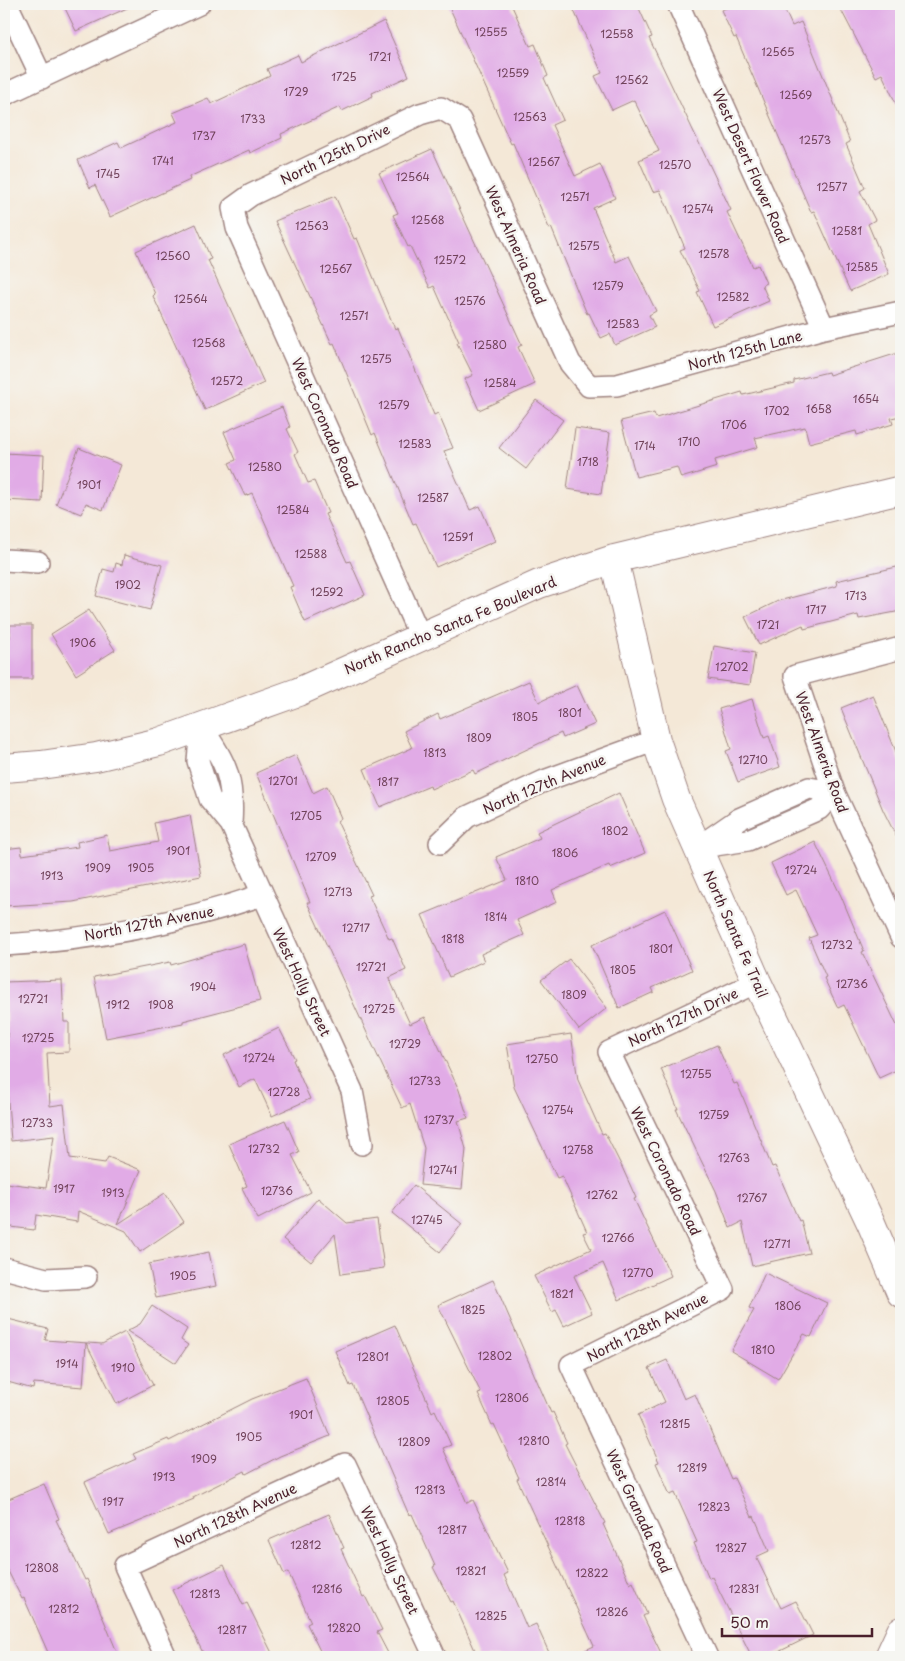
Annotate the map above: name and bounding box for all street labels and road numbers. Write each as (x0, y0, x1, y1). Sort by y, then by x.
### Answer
street label: West Desert Flower Road (707, 85, 795, 247)
street label: North 125th Drive (277, 118, 393, 190)
street label: West Almeria Road (480, 182, 552, 308)
street label: North 125th Lane (685, 325, 805, 375)
street label: West Coronado Road (287, 354, 363, 492)
street label: North Rancho Santa Fe Boulevard (341, 571, 560, 679)
street label: West Almeria Road (790, 688, 854, 816)
street label: North 127th Avenue (479, 748, 609, 819)
street label: North Santa Fe Trail (698, 867, 774, 1001)
street label: North 127th Avenue (82, 900, 216, 946)
street label: West Holly Street (268, 924, 337, 1040)
street label: North 127th Drive (625, 982, 741, 1052)
street label: West Coronado Road (626, 1103, 706, 1239)
street label: North 128th Avenue (583, 1287, 712, 1367)
street label: West Granada Road (601, 1446, 677, 1577)
street label: North 128th Avenue (170, 1477, 300, 1553)
street label: West Holly Street (356, 1502, 425, 1618)

